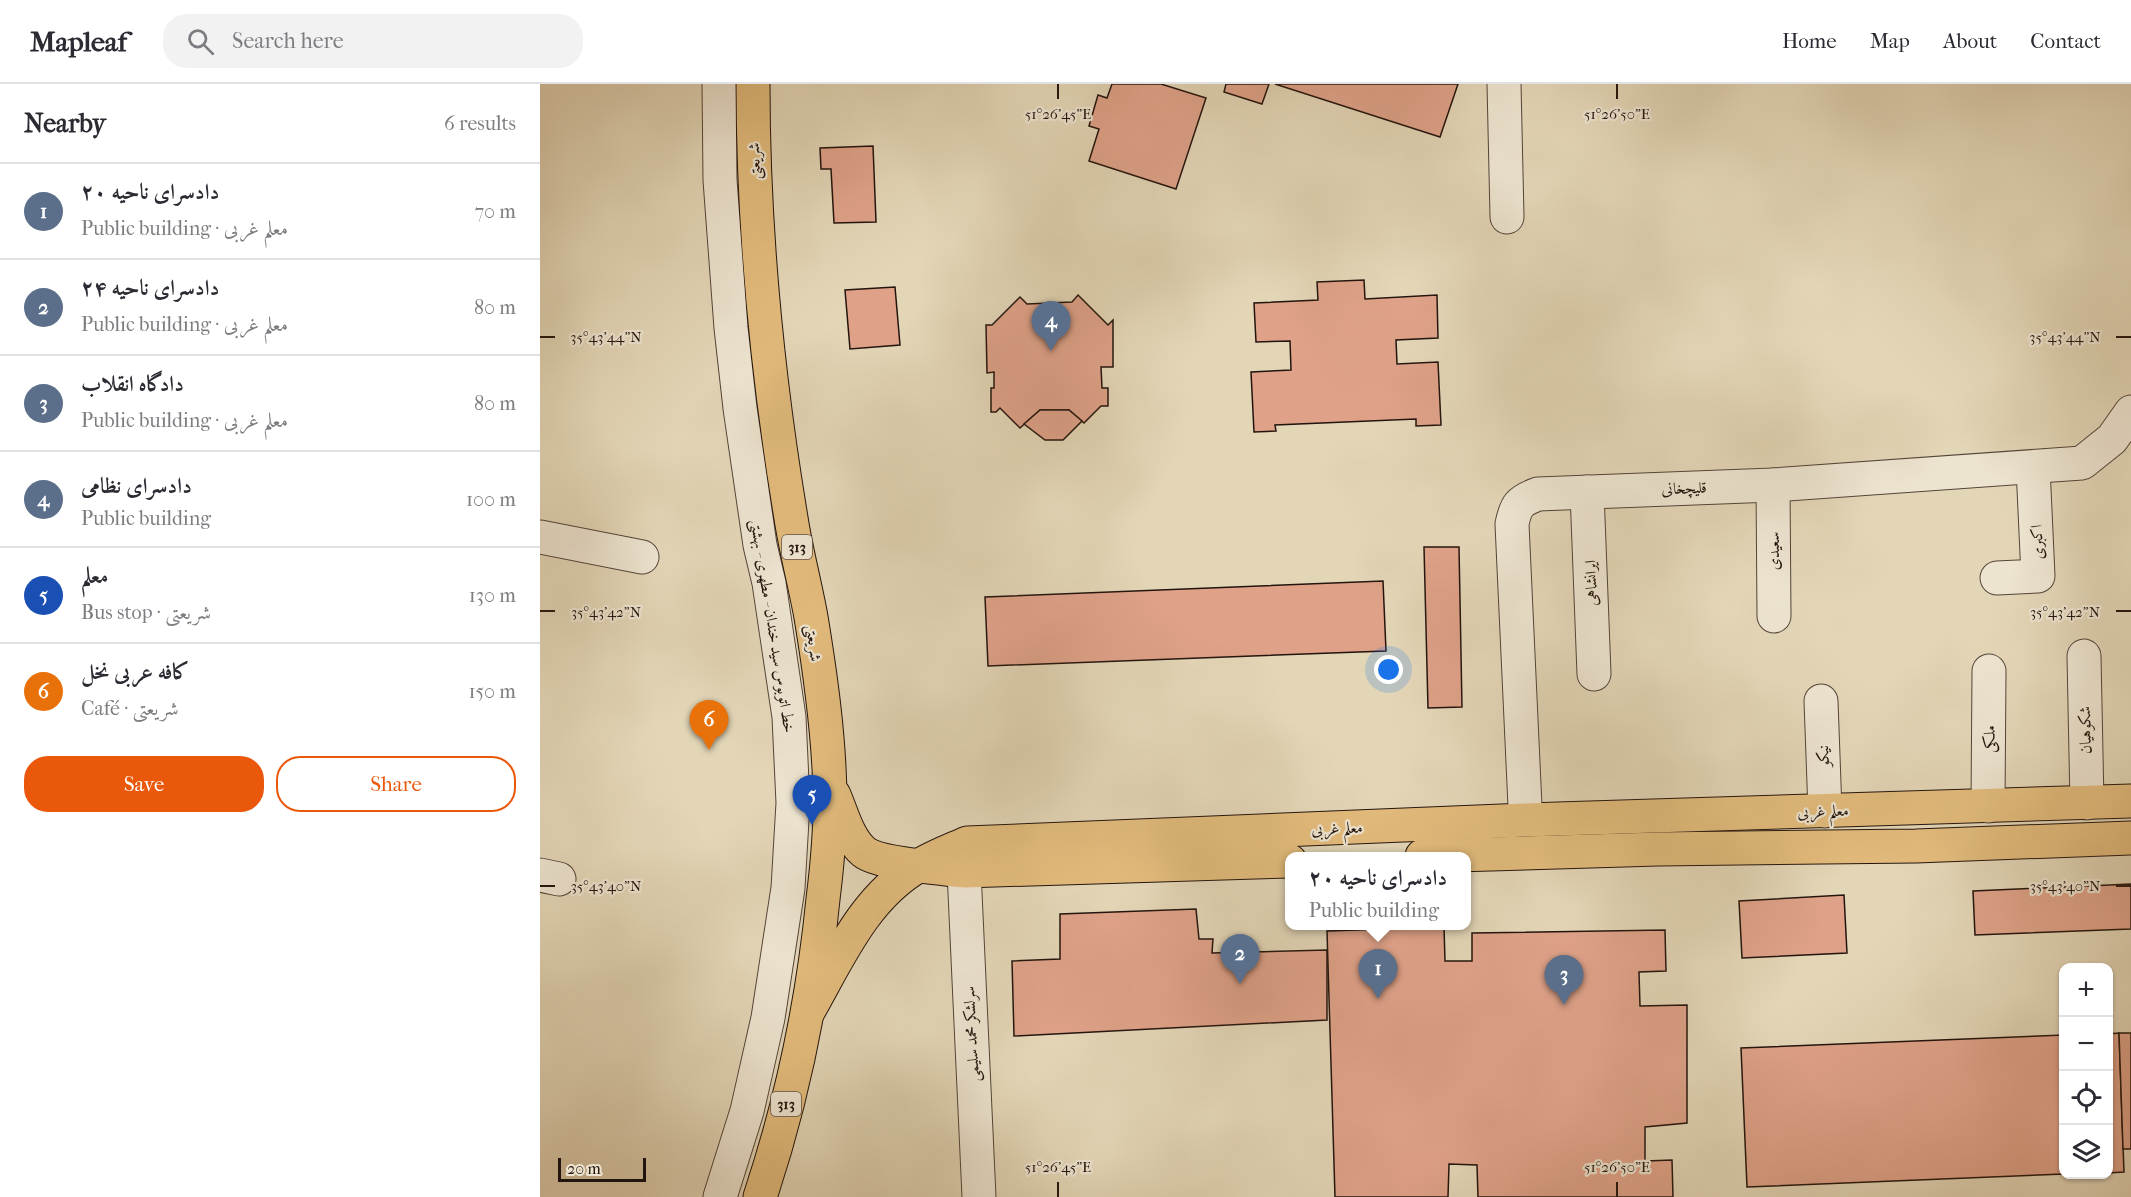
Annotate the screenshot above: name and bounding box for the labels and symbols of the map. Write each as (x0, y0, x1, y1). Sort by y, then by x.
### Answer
text: 51°26'45"E (1025, 105, 1091, 123)
text: 51°26'50"E (1584, 105, 1650, 123)
street label: شریعتی (744, 142, 766, 180)
pin: 4 (1032, 302, 1070, 351)
text: 35°43'44"N (570, 328, 642, 346)
text: 35°43'44"N (2029, 328, 2101, 346)
street label: قلیچخانی (1661, 478, 1707, 499)
street label: خط اتوبوس سید خندان - مطهری - بهشتی (745, 518, 799, 734)
street label: اکبری (2027, 524, 2048, 560)
street label: سعیدی (1764, 532, 1783, 570)
road number: 313 (782, 535, 812, 559)
street label: ایرانشاهی (1581, 560, 1601, 606)
text: 35°43'42"N (571, 603, 642, 621)
text: 35°43'42"N (2030, 603, 2101, 621)
street label: شریعتی (800, 623, 826, 663)
your location (1374, 655, 1403, 684)
pin: 6 (690, 700, 728, 750)
street label: شکوهیان (2075, 706, 2096, 754)
street label: ملکی (1979, 725, 2001, 753)
street label: نیکو (1813, 745, 1834, 769)
pin: 5 (792, 776, 832, 825)
street label: معلم غربی (1797, 801, 1849, 828)
street label: معلم غربی (1311, 818, 1363, 845)
text: 35°43'40"N (571, 877, 642, 895)
text: 35°43'40"N (2030, 877, 2101, 895)
pin: 2 (1220, 934, 1260, 984)
pin: 1 (1358, 950, 1398, 999)
pin: 3 (1544, 956, 1584, 1005)
street label: سرلشکر محمد سلیمی (959, 986, 985, 1082)
road number: 313 (771, 1092, 801, 1116)
scale bar (558, 1155, 646, 1182)
text: 51°26'45"E (1025, 1158, 1091, 1176)
text: 51°26'50"E (1584, 1158, 1650, 1176)

